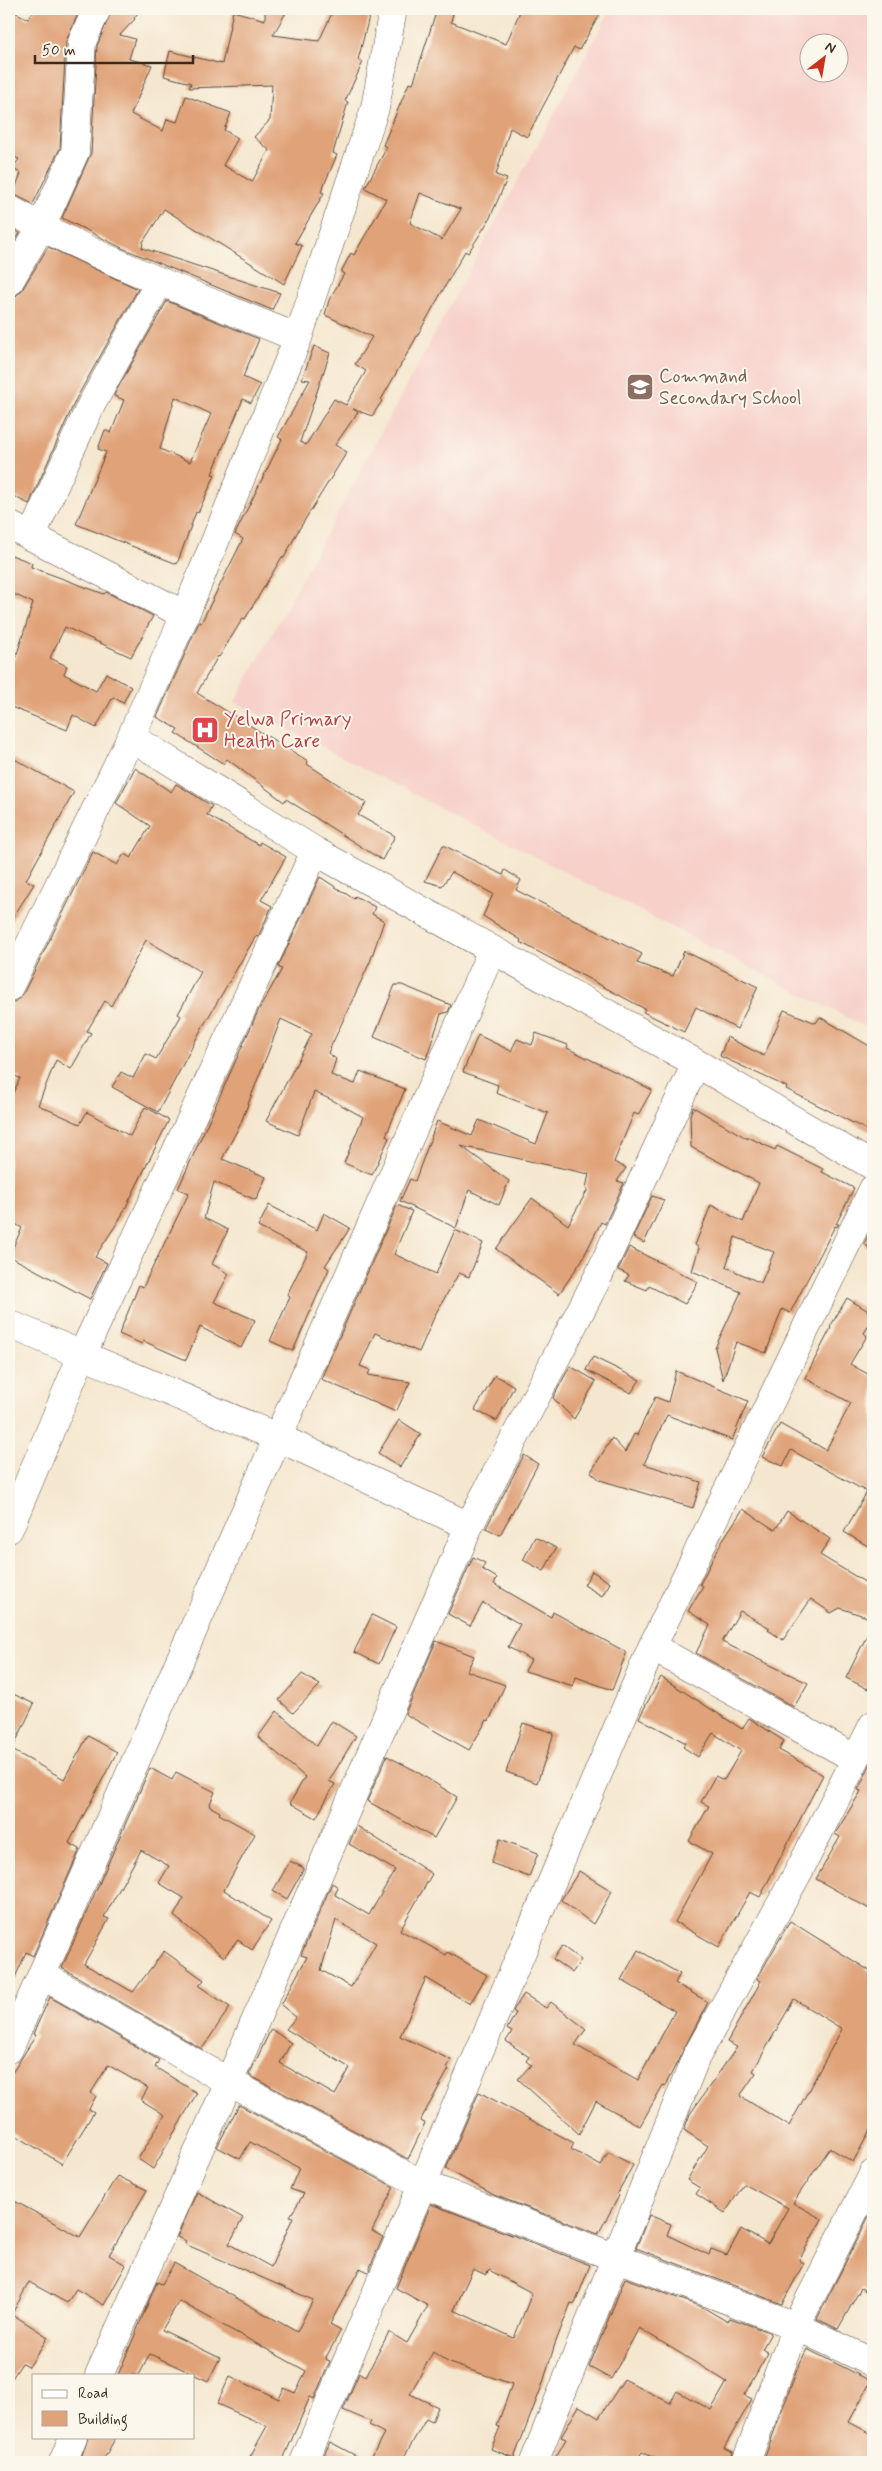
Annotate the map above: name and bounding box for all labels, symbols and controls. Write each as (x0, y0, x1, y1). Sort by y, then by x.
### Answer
scale bar (35, 32, 192, 64)
north arrow (800, 32, 850, 82)
text: N (822, 38, 839, 58)
text: 50 m (42, 41, 76, 61)
place label: Command Secondary School (659, 364, 801, 411)
school or university icon: Command Secondary School (625, 372, 655, 402)
place label: Yelwa Primary Health Care (224, 707, 352, 754)
hospital icon: Yelwa Primary Health Care (190, 715, 220, 745)
legend (32, 2374, 195, 2438)
text: Road (78, 2384, 108, 2404)
text: Building (78, 2410, 128, 2431)

